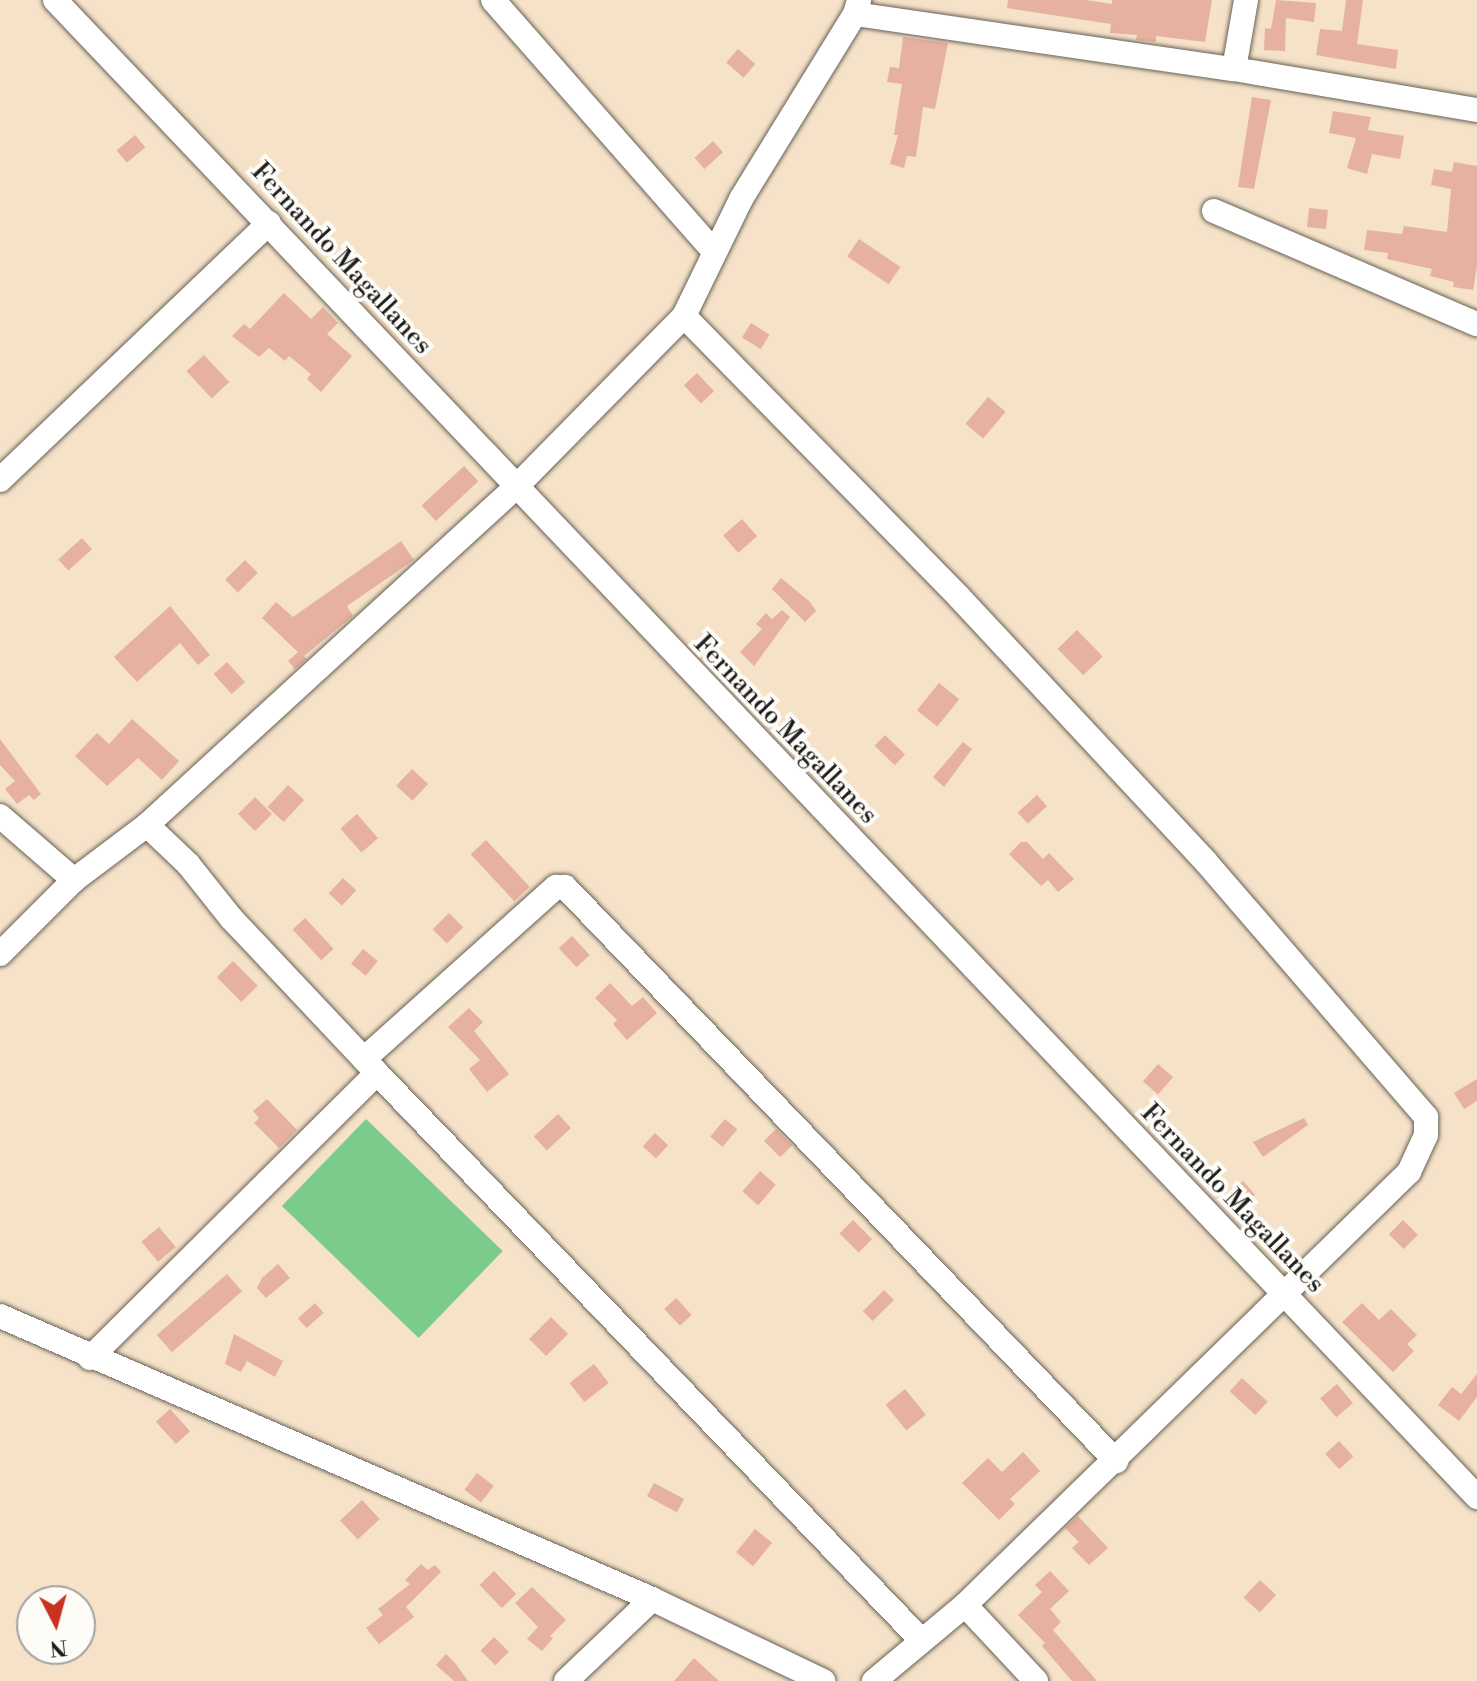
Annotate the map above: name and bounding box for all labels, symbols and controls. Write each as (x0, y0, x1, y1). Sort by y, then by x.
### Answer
street label: Fernando Magallanes (244, 157, 438, 361)
street label: Fernando Magallanes (687, 629, 883, 831)
street label: Fernando Magallanes (1134, 1098, 1330, 1300)
north arrow (16, 1585, 96, 1665)
text: N (48, 1633, 68, 1662)

